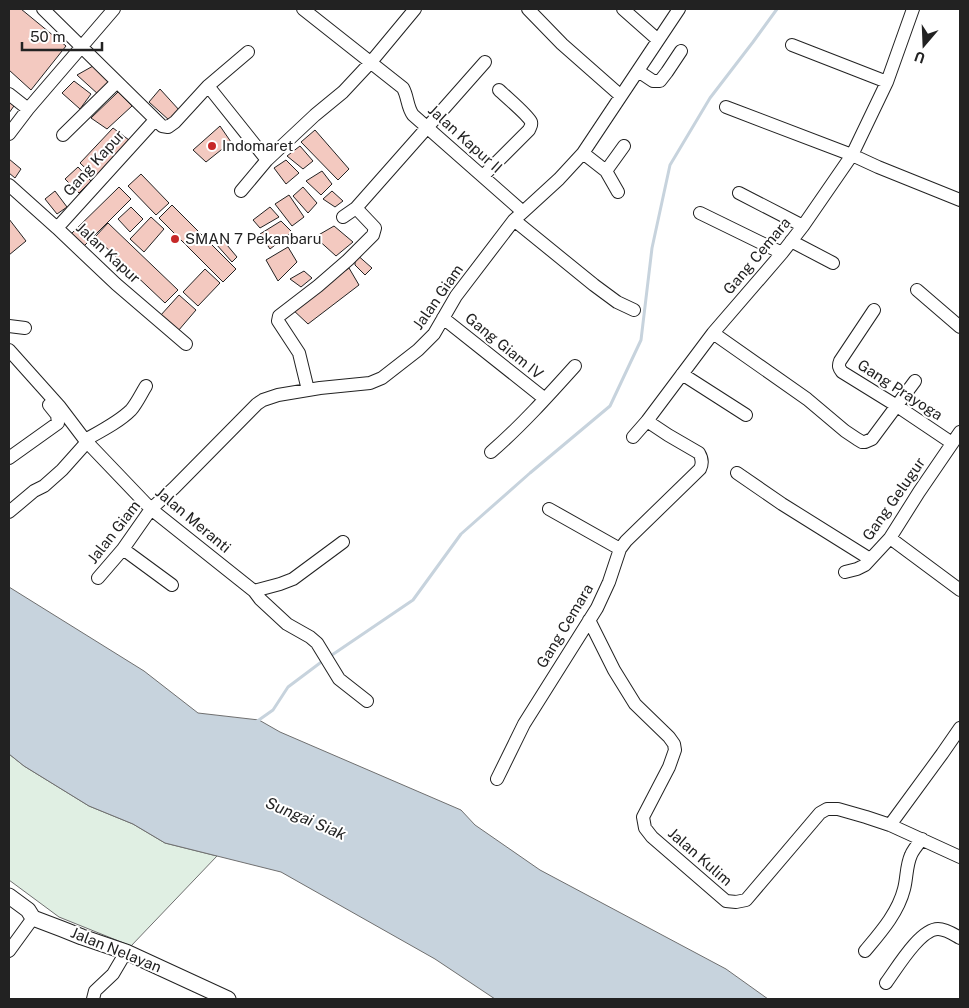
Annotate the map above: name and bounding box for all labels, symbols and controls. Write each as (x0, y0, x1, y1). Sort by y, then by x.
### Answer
scale bar (22, 20, 102, 52)
north arrow (899, 20, 949, 70)
text: 50 m (30, 28, 65, 45)
text: U (912, 48, 927, 67)
street label: Jalan Kapur II (425, 101, 506, 176)
street label: Gang Kapur (60, 126, 128, 199)
place label: Indomaret (222, 137, 293, 154)
marker: Indomaret (206, 140, 218, 152)
street label: Gang Cemara (720, 214, 794, 297)
street label: Jalan Kapur (73, 219, 144, 287)
place label: SMAN 7 Pekanbaru (185, 230, 321, 247)
marker: SMAN 7 Pekanbaru (169, 233, 181, 245)
street label: Jalan Giam (409, 261, 466, 332)
street label: Gang Giam IV (462, 309, 547, 382)
street label: Gang Prayoga (855, 356, 946, 423)
street label: Gang Gelugur (859, 454, 929, 543)
street label: Jalan Meranti (152, 483, 234, 556)
street label: Jalan Giam (84, 497, 143, 567)
street label: Gang Cemara (533, 581, 596, 671)
water label: Sungai Siak (263, 793, 349, 844)
street label: Jalan Kulim (665, 824, 736, 889)
street label: Jalan Nelayan (68, 924, 164, 975)

